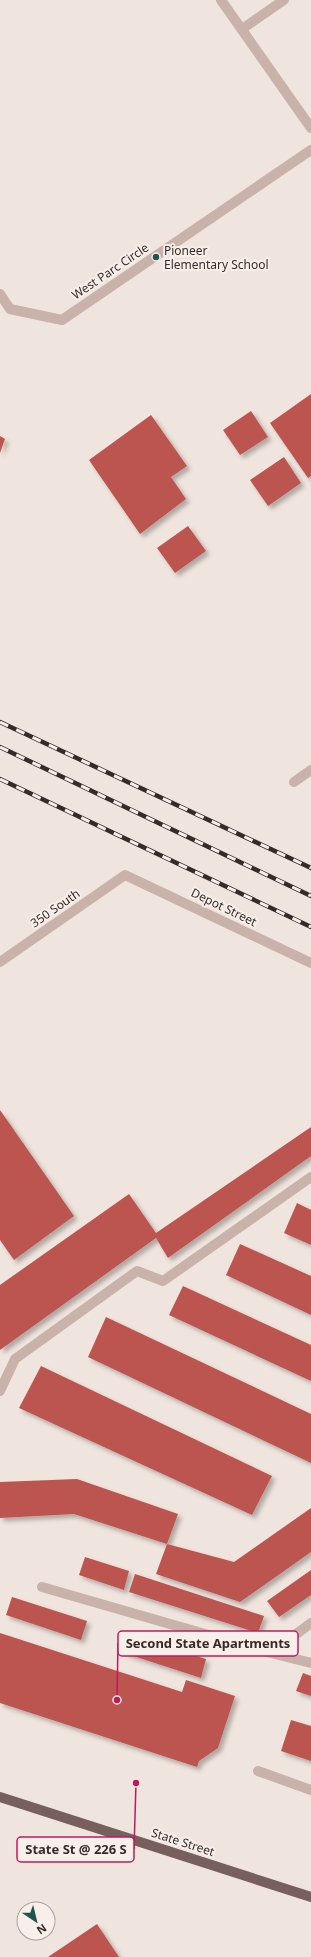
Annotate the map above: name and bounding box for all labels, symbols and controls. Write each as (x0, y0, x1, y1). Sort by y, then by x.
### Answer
street label: West Parc Circle (68, 239, 152, 303)
place label: Pioneer Elementary School (164, 242, 269, 273)
marker: Pioneer Elementary School (151, 252, 161, 262)
street label: Depot Street (188, 884, 260, 931)
street label: 350 South (27, 885, 83, 931)
callout: Second State Apartments (118, 1631, 298, 1656)
text: Second State Apartments (126, 1634, 290, 1652)
street label: State Street (149, 1824, 217, 1860)
callout: State St @ 226 S (17, 1837, 134, 1862)
text: State St @ 226 S (25, 1840, 127, 1858)
north arrow (16, 1901, 56, 1941)
text: N (34, 1921, 50, 1938)

